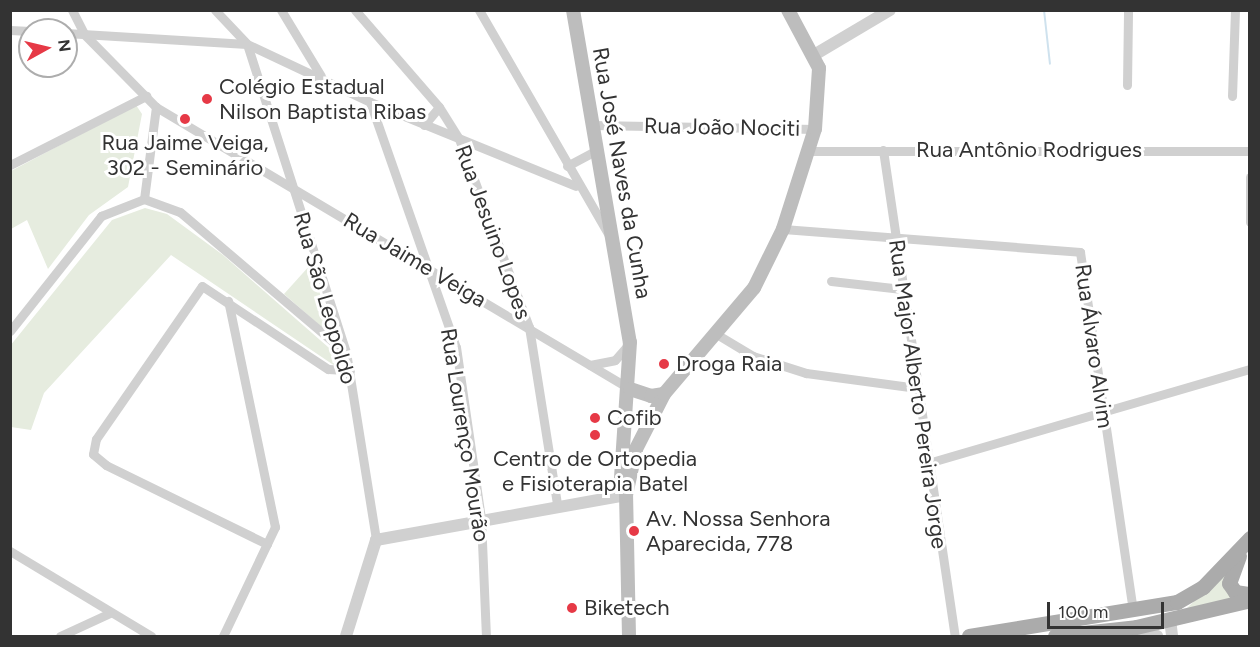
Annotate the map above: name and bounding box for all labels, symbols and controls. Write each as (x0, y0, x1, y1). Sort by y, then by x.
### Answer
north arrow (18, 18, 78, 78)
text: N (54, 38, 75, 53)
street label: Rua José Naves da Cunha (587, 45, 657, 301)
place label: Colégio Estadual Nilson Baptista Ribas (219, 73, 426, 124)
marker: Colégio Estadual Nilson Baptista Ribas (200, 92, 214, 106)
marker: Rua Jaime Veiga, 302 - Seminário (178, 112, 192, 126)
street label: Rua João Nociti (644, 112, 800, 142)
place label: Rua Jaime Veiga, 302 - Seminário (101, 129, 269, 180)
street label: Rua Antônio Rodrigues (916, 137, 1142, 163)
street label: Rua Jesuino Lopes (449, 141, 537, 323)
street label: Rua Jaime Veiga (339, 207, 491, 313)
street label: Rua São Leopoldo (288, 209, 362, 387)
street label: Rua Major Alberto Pereira Jorge (883, 238, 953, 550)
street label: Rua Álvaro Alvim (1069, 262, 1119, 430)
street label: Rua Lourenço Mourão (435, 326, 495, 544)
place label: Droga Raia (676, 351, 782, 377)
marker: Droga Raia (657, 357, 671, 371)
place label: Cofib (607, 405, 662, 431)
marker: Cofib (588, 411, 602, 425)
marker: Centro de Ortopedia e Fisioterapia Batel (588, 428, 602, 442)
place label: Centro de Ortopedia e Fisioterapia Batel (493, 445, 697, 496)
place label: Av. Nossa Senhora Aparecida, 778 (646, 505, 831, 556)
marker: Av. Nossa Senhora Aparecida, 778 (627, 524, 641, 538)
scale bar (1050, 590, 1167, 628)
place label: Biketech (584, 595, 669, 621)
marker: Biketech (565, 601, 579, 615)
text: 100 m (1058, 601, 1108, 623)

